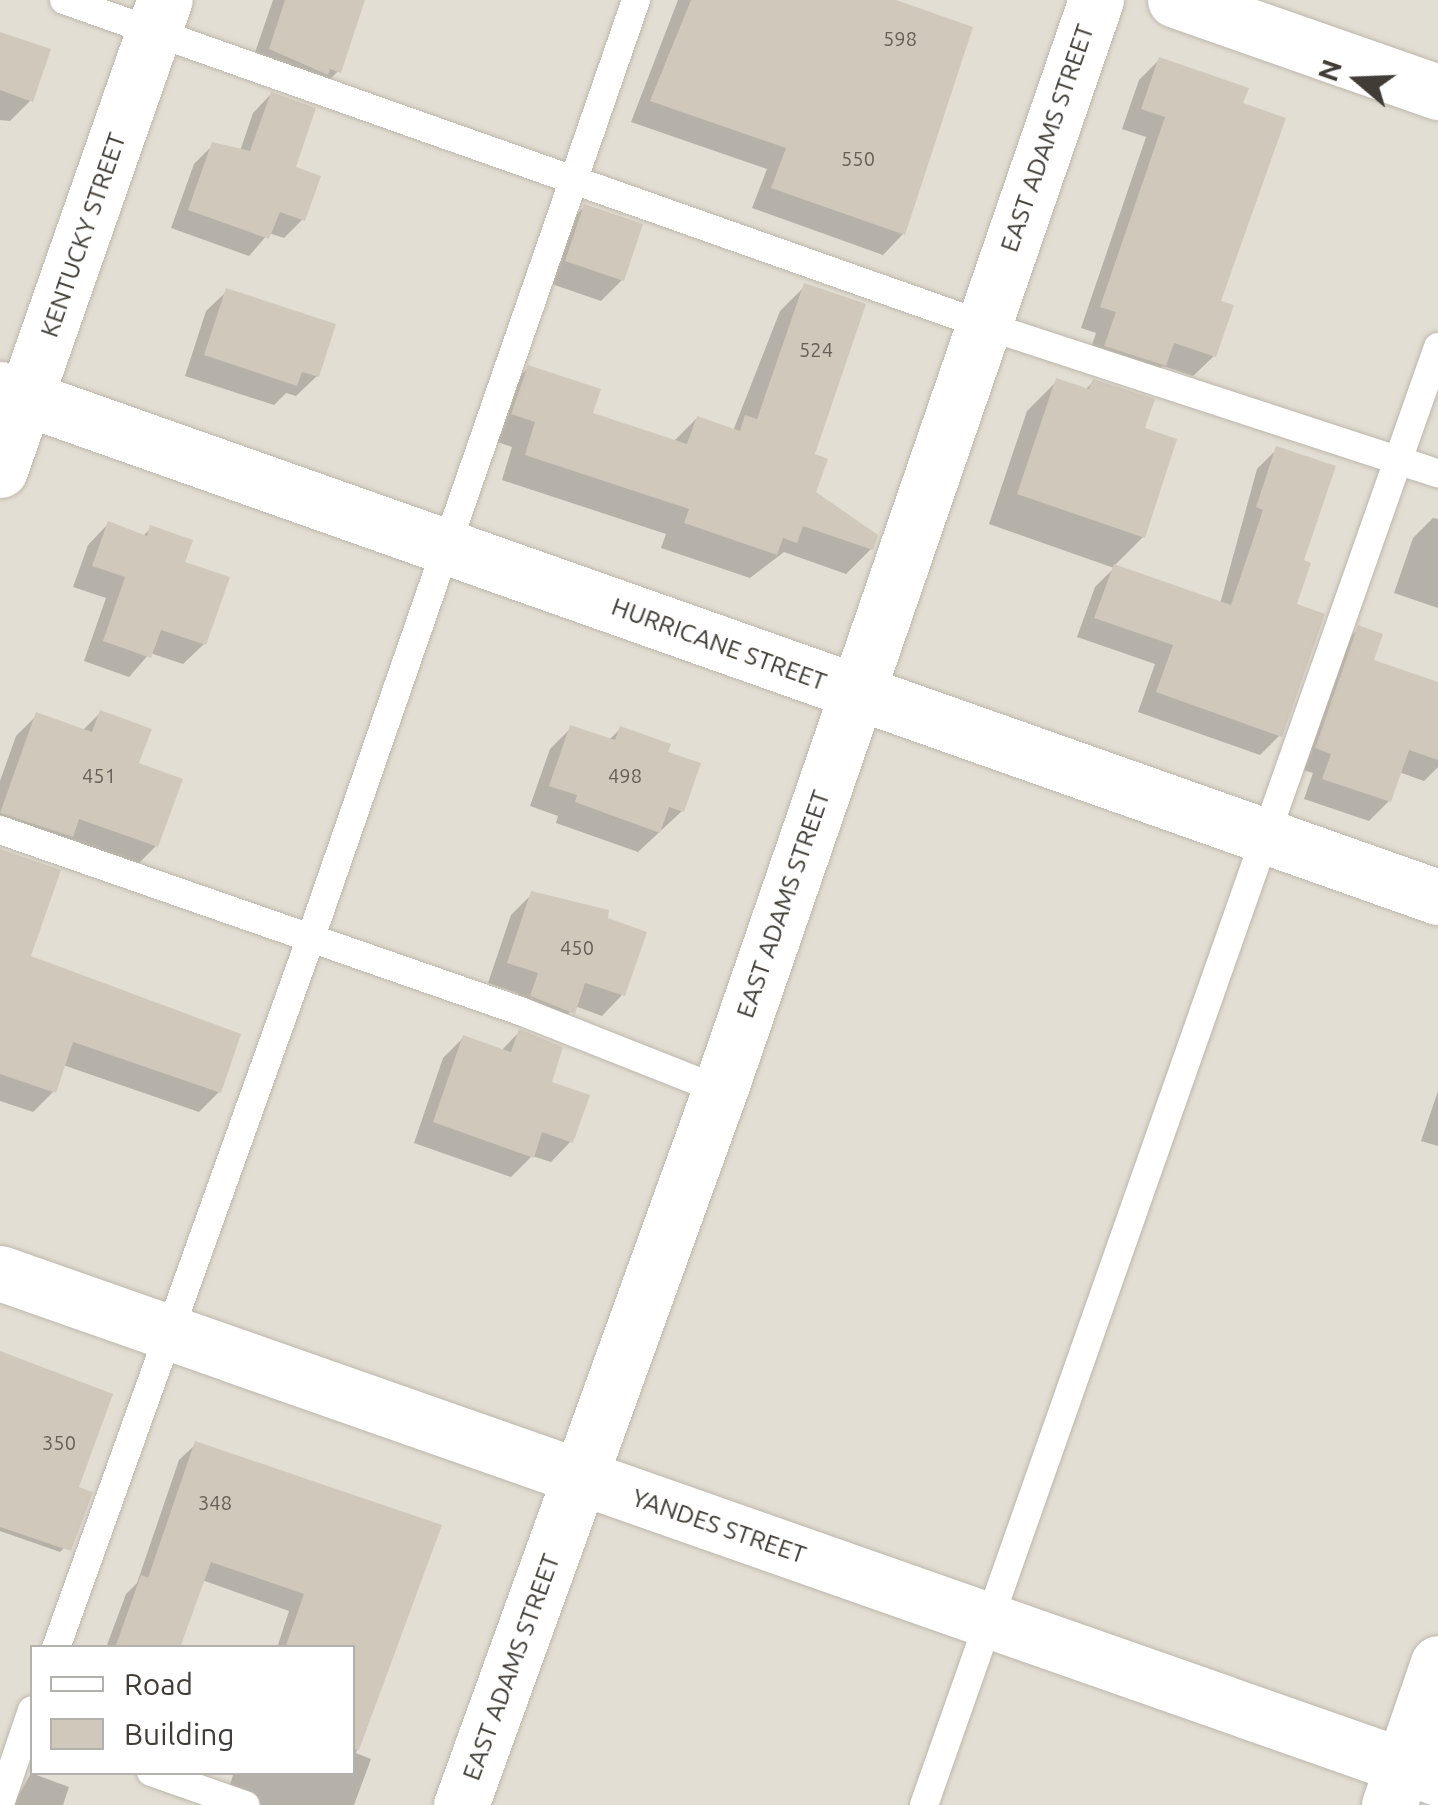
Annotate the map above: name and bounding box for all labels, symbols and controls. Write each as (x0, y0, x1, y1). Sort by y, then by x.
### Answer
street label: EAST ADAMS STREET (994, 20, 1100, 256)
house number: 598 (883, 26, 917, 50)
north arrow (1308, 30, 1408, 130)
text: N (1311, 55, 1347, 85)
street label: KENTUCKY STREET (34, 129, 132, 341)
house number: 550 (841, 146, 875, 170)
house number: 524 (799, 337, 833, 361)
street label: HURRICANE STREET (608, 591, 830, 697)
house number: 451 (82, 763, 116, 787)
house number: 498 (608, 763, 642, 787)
street label: EAST ADAMS STREET (730, 786, 836, 1022)
house number: 450 (560, 935, 594, 959)
house number: 350 (42, 1430, 76, 1454)
street label: YANDES STREET (628, 1482, 810, 1570)
house number: 348 (198, 1490, 232, 1514)
street label: EAST ADAMS STREET (456, 1550, 566, 1784)
legend (30, 1645, 355, 1775)
text: Road (124, 1667, 193, 1701)
text: Building (124, 1717, 235, 1751)

